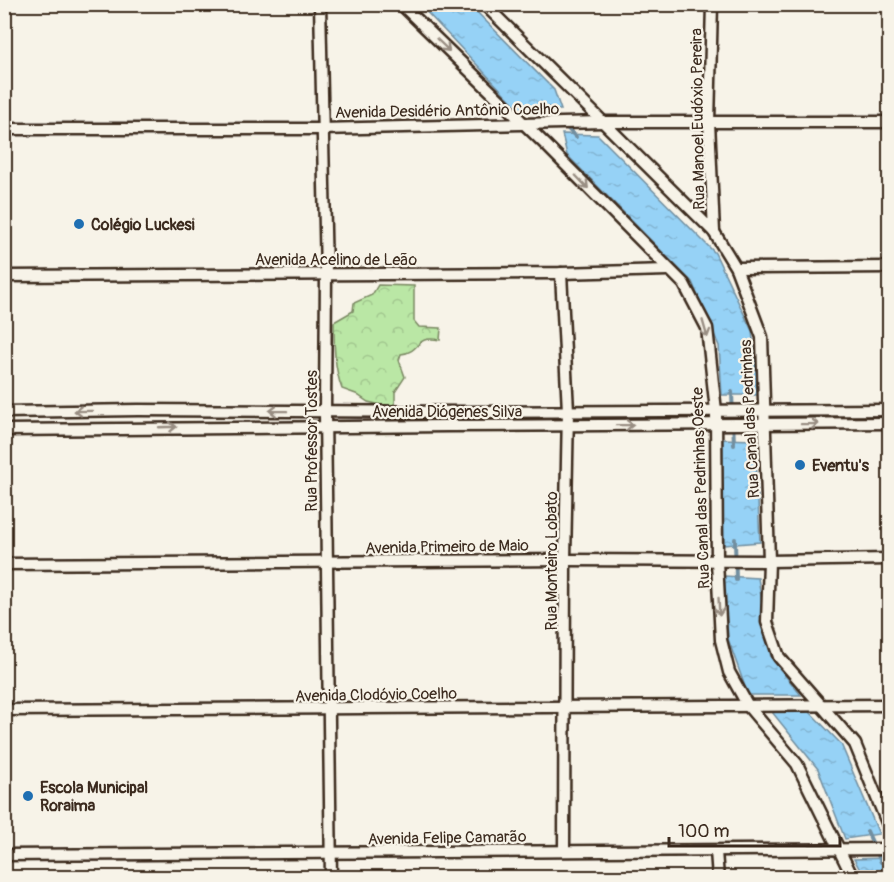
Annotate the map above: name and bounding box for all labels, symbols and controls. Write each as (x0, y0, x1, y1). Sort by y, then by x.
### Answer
street label: Rua Manoel Eudóxio Pereira (686, 28, 710, 210)
one-way arrow (435, 38, 450, 53)
street label: Avenida Desidério Antônio Coelho (335, 99, 560, 123)
one-way arrow (575, 174, 589, 189)
place label: Colégio Luckesi (91, 215, 195, 235)
marker: Colégio Luckesi (72, 217, 86, 231)
street label: Avenida Acelino de Leão (255, 250, 418, 270)
one-way arrow (700, 319, 712, 338)
street label: Rua Canal das Pedrinhas (736, 339, 764, 499)
street label: Rua Professor Tostes (302, 370, 322, 512)
street label: Rua Canal das Pedrinhas Oeste (687, 387, 715, 589)
street label: Avenida Diógenes Silva (372, 402, 522, 422)
one-way arrow (74, 405, 94, 416)
one-way arrow (269, 405, 289, 417)
one-way arrow (799, 418, 819, 429)
one-way arrow (615, 419, 635, 431)
one-way arrow (157, 422, 177, 433)
place label: Eventu's (812, 456, 870, 476)
marker: Eventu's (793, 458, 807, 472)
street label: Rua Monteiro Lobato (542, 491, 562, 631)
street label: Avenida Primeiro de Maio (365, 536, 529, 558)
one-way arrow (713, 597, 724, 617)
street label: Avenida Clodóvio Coelho (295, 684, 458, 706)
place label: Escola Municipal Roraima (40, 778, 148, 816)
marker: Escola Municipal Roraima (21, 789, 35, 803)
scale bar (669, 810, 840, 848)
text: 100 m (678, 820, 730, 843)
street label: Avenida Felipe Camarão (367, 827, 527, 849)

